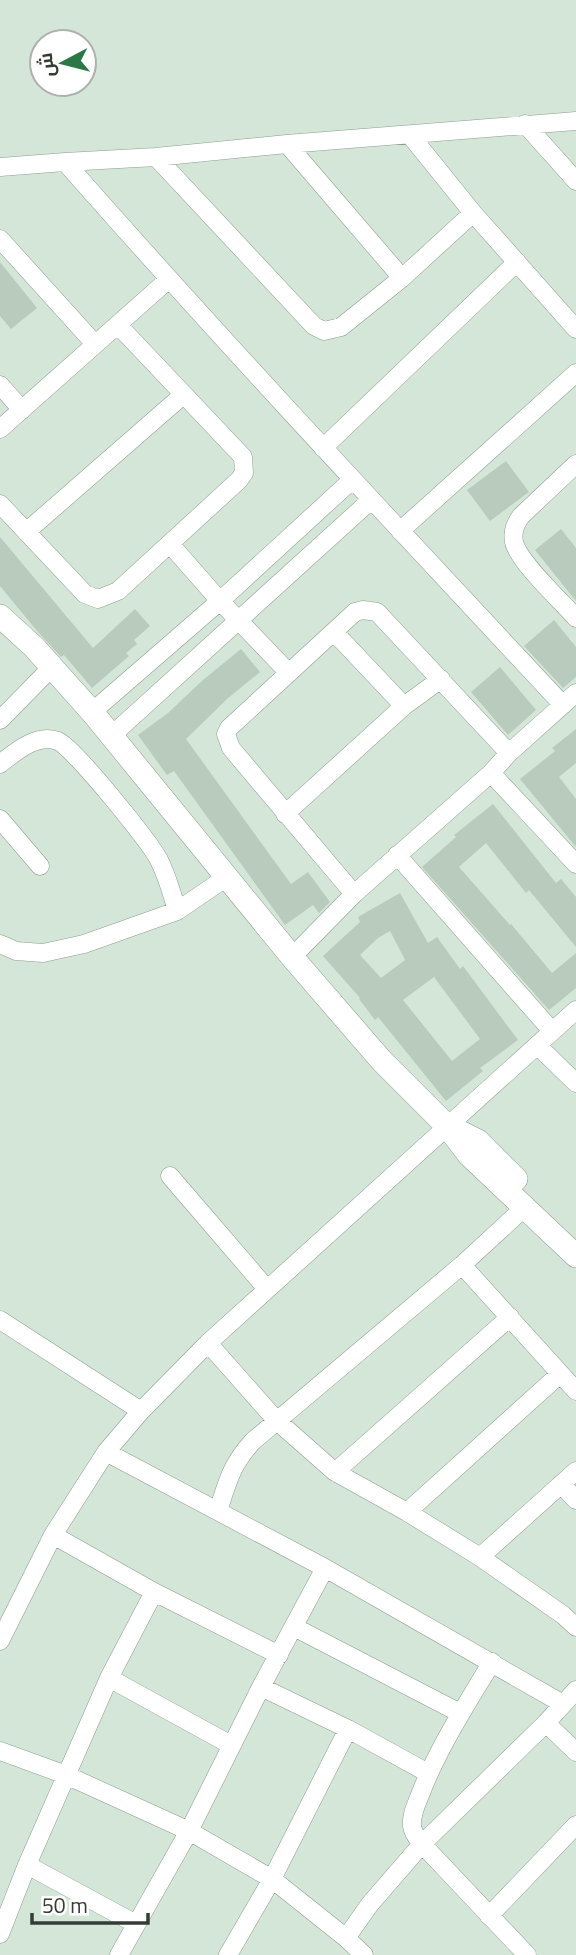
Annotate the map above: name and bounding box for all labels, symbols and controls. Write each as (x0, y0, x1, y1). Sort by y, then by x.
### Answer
north arrow (28, 28, 98, 98)
text: ش (27, 51, 65, 79)
scale bar (32, 1882, 147, 1926)
text: 50 m (42, 1886, 88, 1925)

